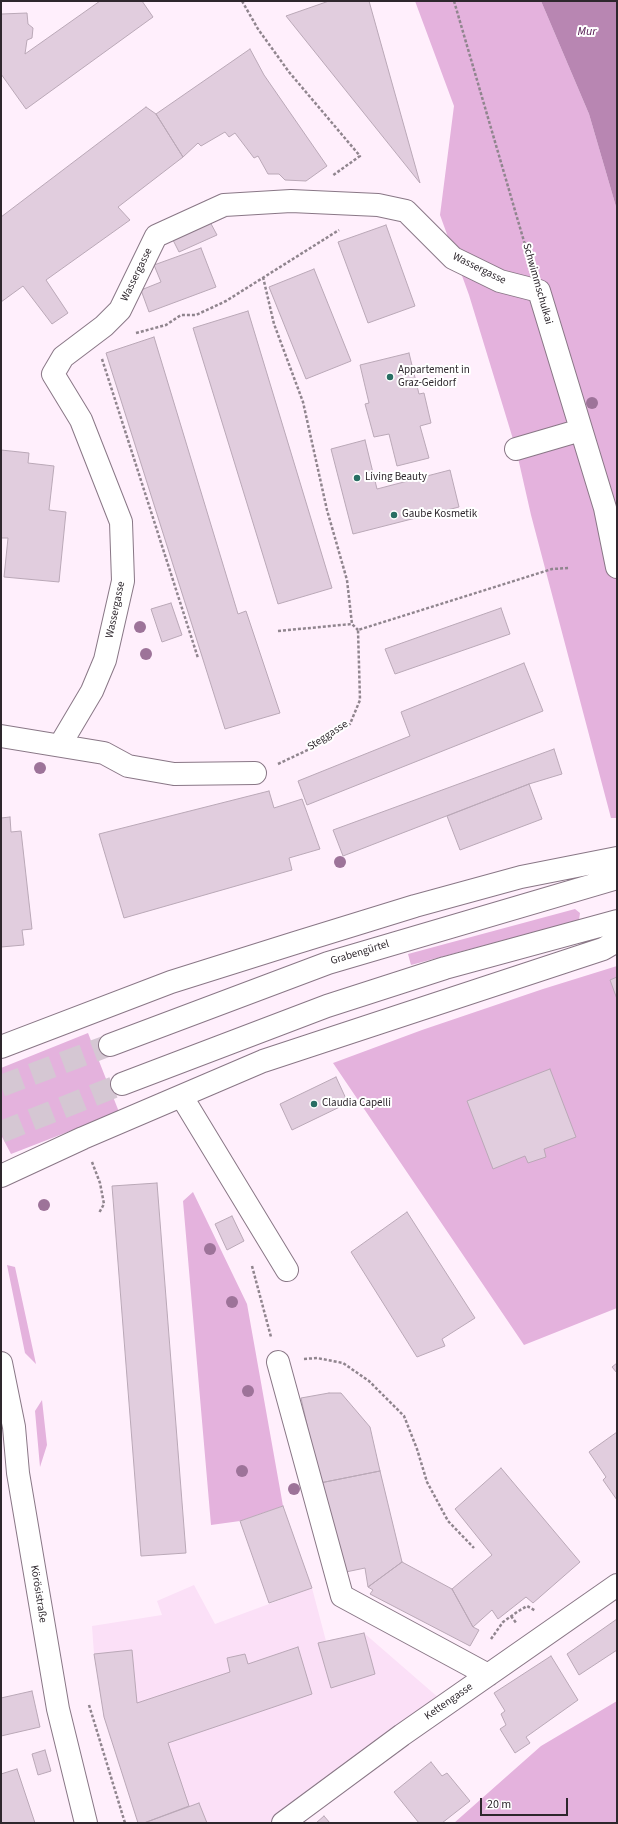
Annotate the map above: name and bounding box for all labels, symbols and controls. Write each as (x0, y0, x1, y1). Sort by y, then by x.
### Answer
water label: Mur (578, 25, 596, 39)
street label: Schwimmschulkai (519, 242, 555, 326)
street label: Wassergasse (118, 246, 156, 304)
street label: Wassergasse (450, 250, 508, 288)
place label: Appartement in Graz-Geidorf (398, 364, 470, 390)
marker: Appartement in Graz-Geidorf (385, 372, 395, 382)
place label: Living Beauty (365, 471, 427, 485)
marker: Living Beauty (352, 473, 362, 483)
place label: Gaube Kosmetik (402, 508, 477, 522)
marker: Gaube Kosmetik (389, 510, 399, 520)
street label: Wassergasse (104, 580, 128, 640)
street label: Steggasse (305, 718, 351, 754)
street label: Grabengürtel (329, 938, 391, 968)
place label: Claudia Capelli (322, 1097, 391, 1111)
marker: Claudia Capelli (309, 1099, 319, 1109)
street label: Körösistraße (27, 1564, 49, 1624)
street label: Kettengasse (422, 1681, 476, 1723)
scale bar (482, 1790, 570, 1816)
text: 20 m (487, 1796, 511, 1813)

